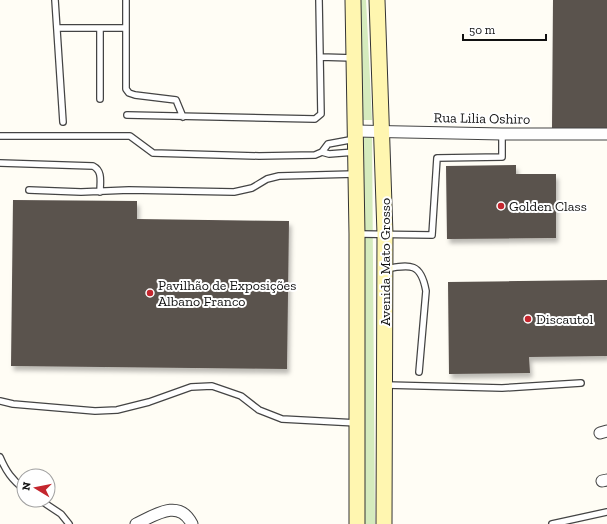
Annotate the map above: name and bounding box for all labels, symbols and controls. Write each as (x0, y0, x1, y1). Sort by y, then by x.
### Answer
scale bar (463, 16, 546, 42)
text: 50 m (469, 23, 496, 37)
street label: Rua Lilia Oshiro (433, 109, 530, 128)
street label: Avenida Mato Grosso (377, 198, 394, 326)
place label: Golden Class (509, 198, 587, 215)
marker: Golden Class (496, 201, 506, 211)
place label: Pavilhão de Exposições Albano Franco (158, 277, 296, 310)
marker: Pavilhão de Exposições Albano Franco (145, 288, 155, 298)
place label: Discautol (536, 311, 593, 328)
marker: Discautol (523, 314, 533, 324)
north arrow (16, 468, 56, 508)
text: N (20, 480, 34, 492)

